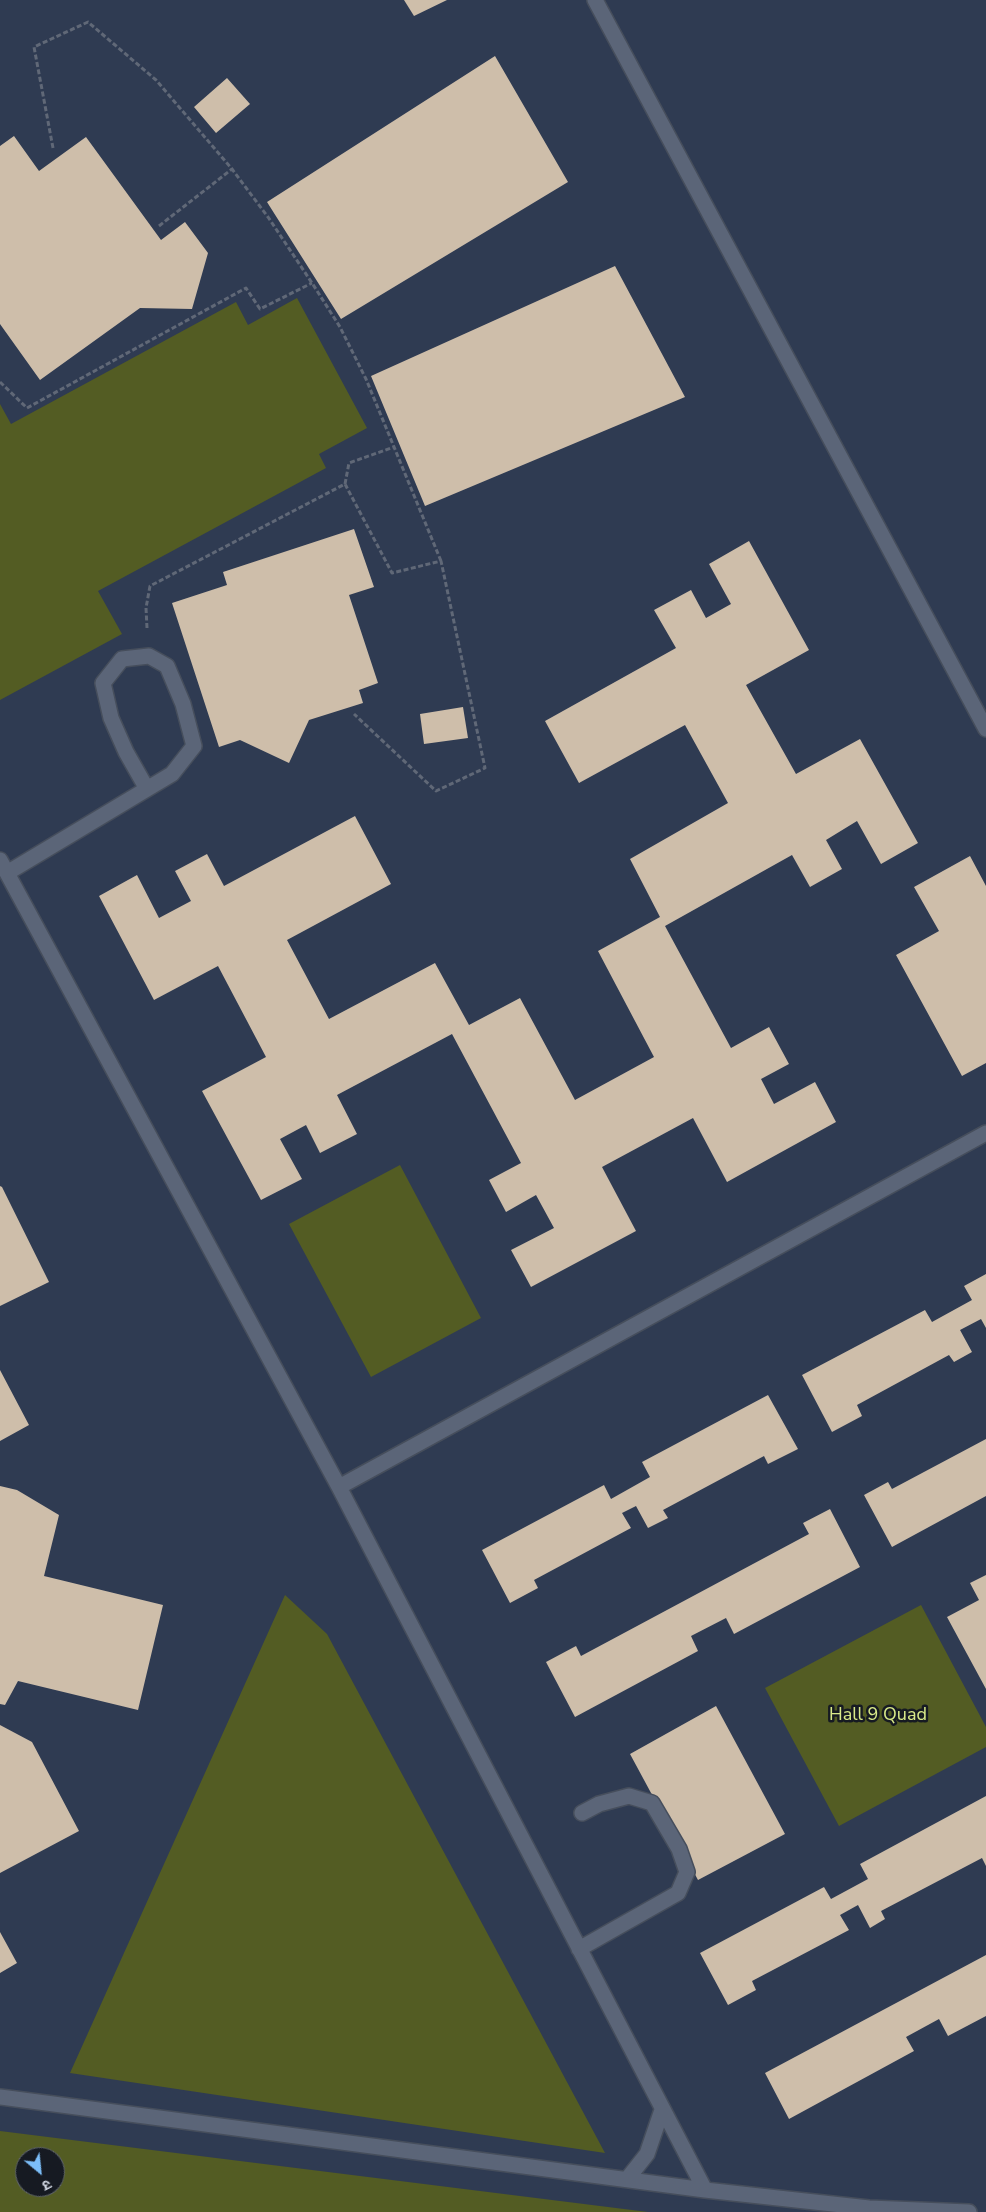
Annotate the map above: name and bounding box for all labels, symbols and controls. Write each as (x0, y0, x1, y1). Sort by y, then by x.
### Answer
park label: Hall 9 Quad (829, 1705, 927, 1727)
north arrow (15, 2147, 65, 2197)
text: उ (39, 2174, 55, 2195)

